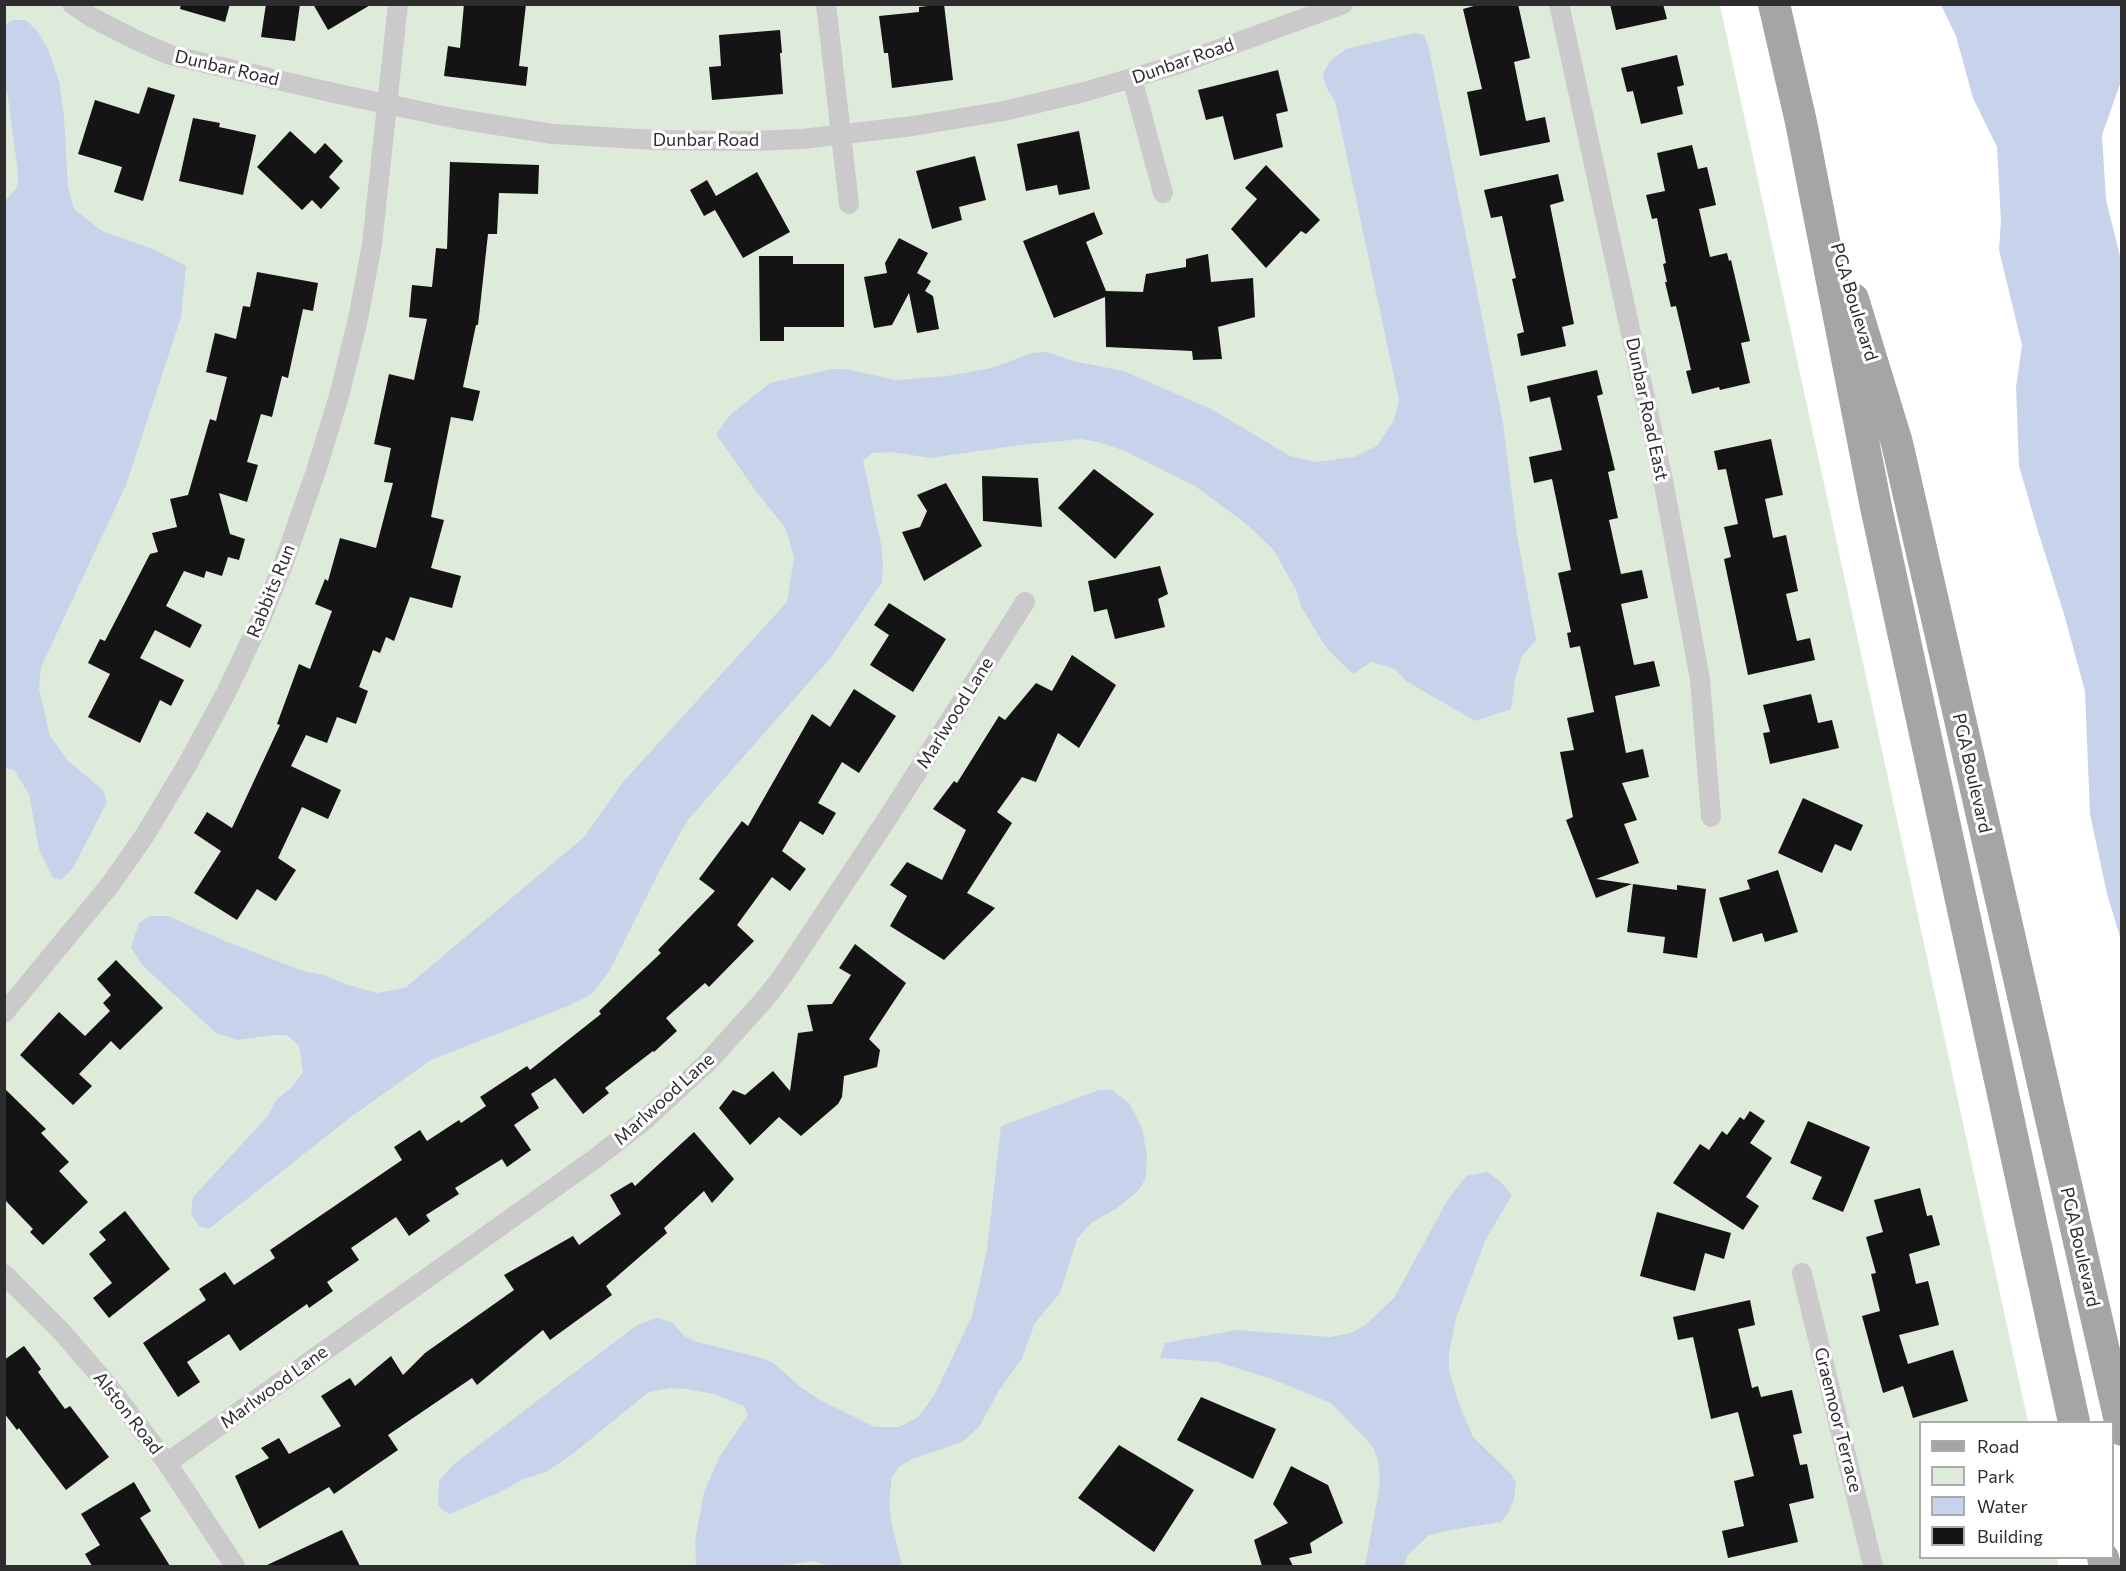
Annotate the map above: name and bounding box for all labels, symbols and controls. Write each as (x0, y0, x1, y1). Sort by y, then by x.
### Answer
street label: Dunbar Road (1129, 33, 1237, 89)
street label: Dunbar Road (173, 46, 281, 90)
street label: Dunbar Road (653, 129, 759, 151)
street label: PGA Boulevard (1826, 240, 1882, 364)
street label: Dunbar Road East (1621, 336, 1673, 482)
street label: Rabbits Run (243, 541, 299, 641)
street label: Marlwood Lane (912, 653, 998, 773)
street label: PGA Boulevard (1948, 711, 1996, 835)
street label: Marlwood Lane (610, 1048, 718, 1150)
street label: PGA Boulevard (2056, 1185, 2104, 1309)
street label: Marlwood Lane (216, 1341, 332, 1433)
street label: Graemoor Terrace (1810, 1345, 1866, 1495)
street label: Alston Road (89, 1367, 167, 1459)
legend (1919, 1421, 2114, 1559)
text: Road (1977, 1435, 2019, 1457)
text: Park (1977, 1465, 2015, 1487)
text: Water (1977, 1495, 2028, 1517)
text: Building (1977, 1525, 2043, 1547)

